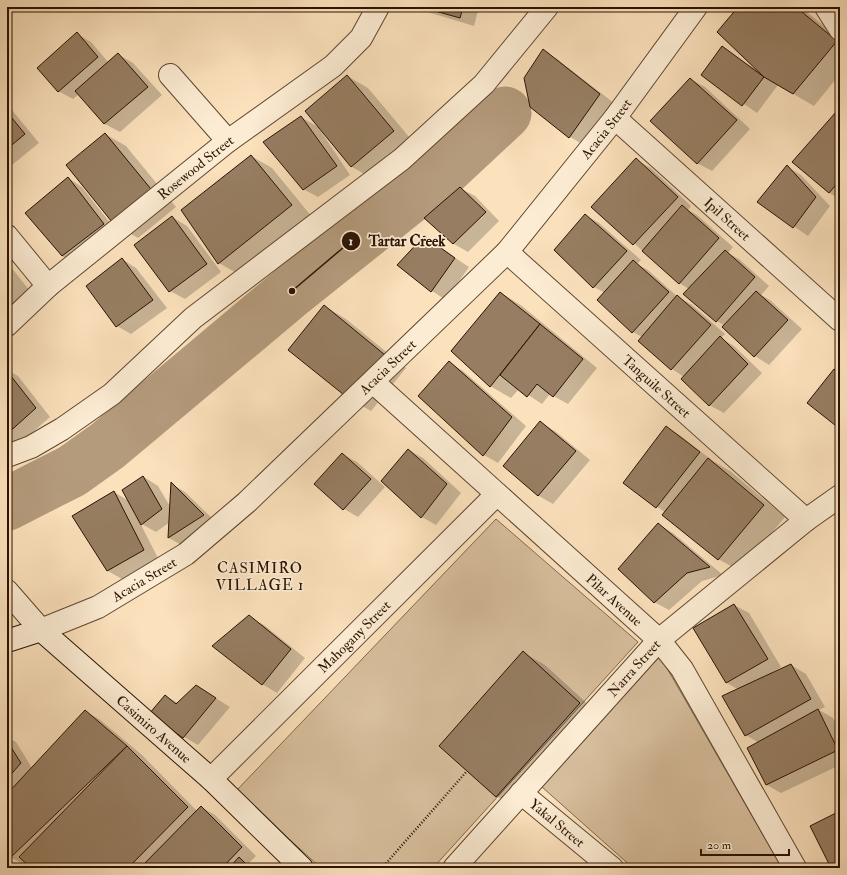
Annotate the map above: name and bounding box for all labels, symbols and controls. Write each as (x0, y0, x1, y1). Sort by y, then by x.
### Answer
street label: Acacia Street (577, 95, 636, 163)
street label: Rosewood Street (154, 131, 237, 203)
street label: Ipil Street (700, 194, 754, 245)
callout: Tartar Creek (341, 227, 454, 254)
text: Tartar Creek (367, 232, 446, 251)
text: 1 (349, 234, 353, 249)
street label: Acacia Street (355, 336, 420, 399)
street label: Tanguile Street (619, 352, 694, 422)
street label: Acacia Street (108, 554, 180, 606)
district label: CASIMIRO VILLAGE 1 (216, 559, 304, 595)
street label: Pilar Avenue (582, 570, 646, 630)
street label: Mahogany Street (314, 597, 395, 677)
street label: Narra Street (604, 636, 665, 700)
street label: Casimiro Avenue (113, 692, 195, 767)
street label: Yakal Street (526, 795, 588, 851)
scale bar (701, 831, 789, 857)
text: 20 m (707, 838, 732, 853)

